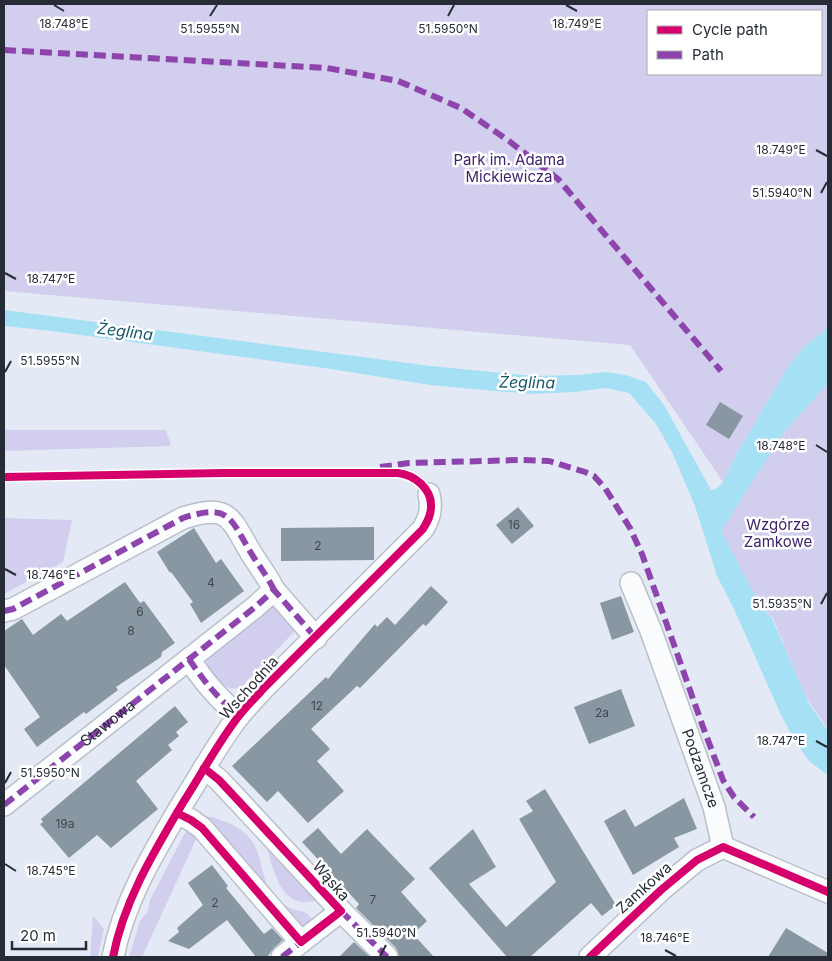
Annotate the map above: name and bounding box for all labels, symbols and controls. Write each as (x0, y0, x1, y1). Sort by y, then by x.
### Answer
legend (647, 10, 822, 75)
text: 18.748°E (39, 16, 89, 31)
text: 18.749°E (552, 16, 602, 31)
text: Cycle path (692, 20, 768, 39)
text: 51.5955°N (180, 21, 240, 36)
text: 51.5950°N (418, 21, 478, 36)
text: Path (692, 45, 724, 64)
text: 18.749°E (756, 142, 806, 157)
park label: Park im. Adama Mickiewicza (453, 150, 565, 186)
text: 51.5940°N (752, 185, 812, 200)
text: 18.747°E (27, 271, 75, 286)
water label: Żeglina (96, 318, 154, 344)
text: 51.5955°N (20, 353, 80, 368)
water label: Żeglina (499, 372, 555, 392)
text: 18.748°E (756, 438, 806, 453)
park label: Wzgórze Zamkowe (744, 515, 812, 551)
house number: 16 (508, 517, 520, 532)
house number: 2 (314, 538, 322, 553)
text: 18.746°E (26, 567, 76, 582)
house number: 4 (207, 575, 215, 590)
text: 51.5935°N (752, 596, 812, 611)
house number: 6 (136, 604, 144, 619)
house number: 8 (127, 623, 135, 638)
street label: Wschodnia (215, 652, 282, 723)
street label: Stawowa (76, 695, 139, 750)
house number: 12 (311, 698, 323, 713)
house number: 2a (595, 705, 609, 720)
street label: Podzamcze (678, 726, 724, 810)
text: 18.747°E (757, 733, 805, 748)
text: 51.5950°N (20, 765, 80, 780)
house number: 19a (55, 816, 75, 831)
street label: Wąska (309, 857, 354, 905)
street label: Zamkowa (612, 858, 675, 918)
text: 18.745°E (26, 863, 76, 878)
house number: 7 (370, 892, 377, 907)
house number: 2 (211, 895, 219, 910)
scale bar (12, 918, 86, 950)
text: 51.5940°N (356, 925, 416, 940)
text: 20 m (20, 926, 56, 945)
text: 18.746°E (640, 930, 690, 945)

